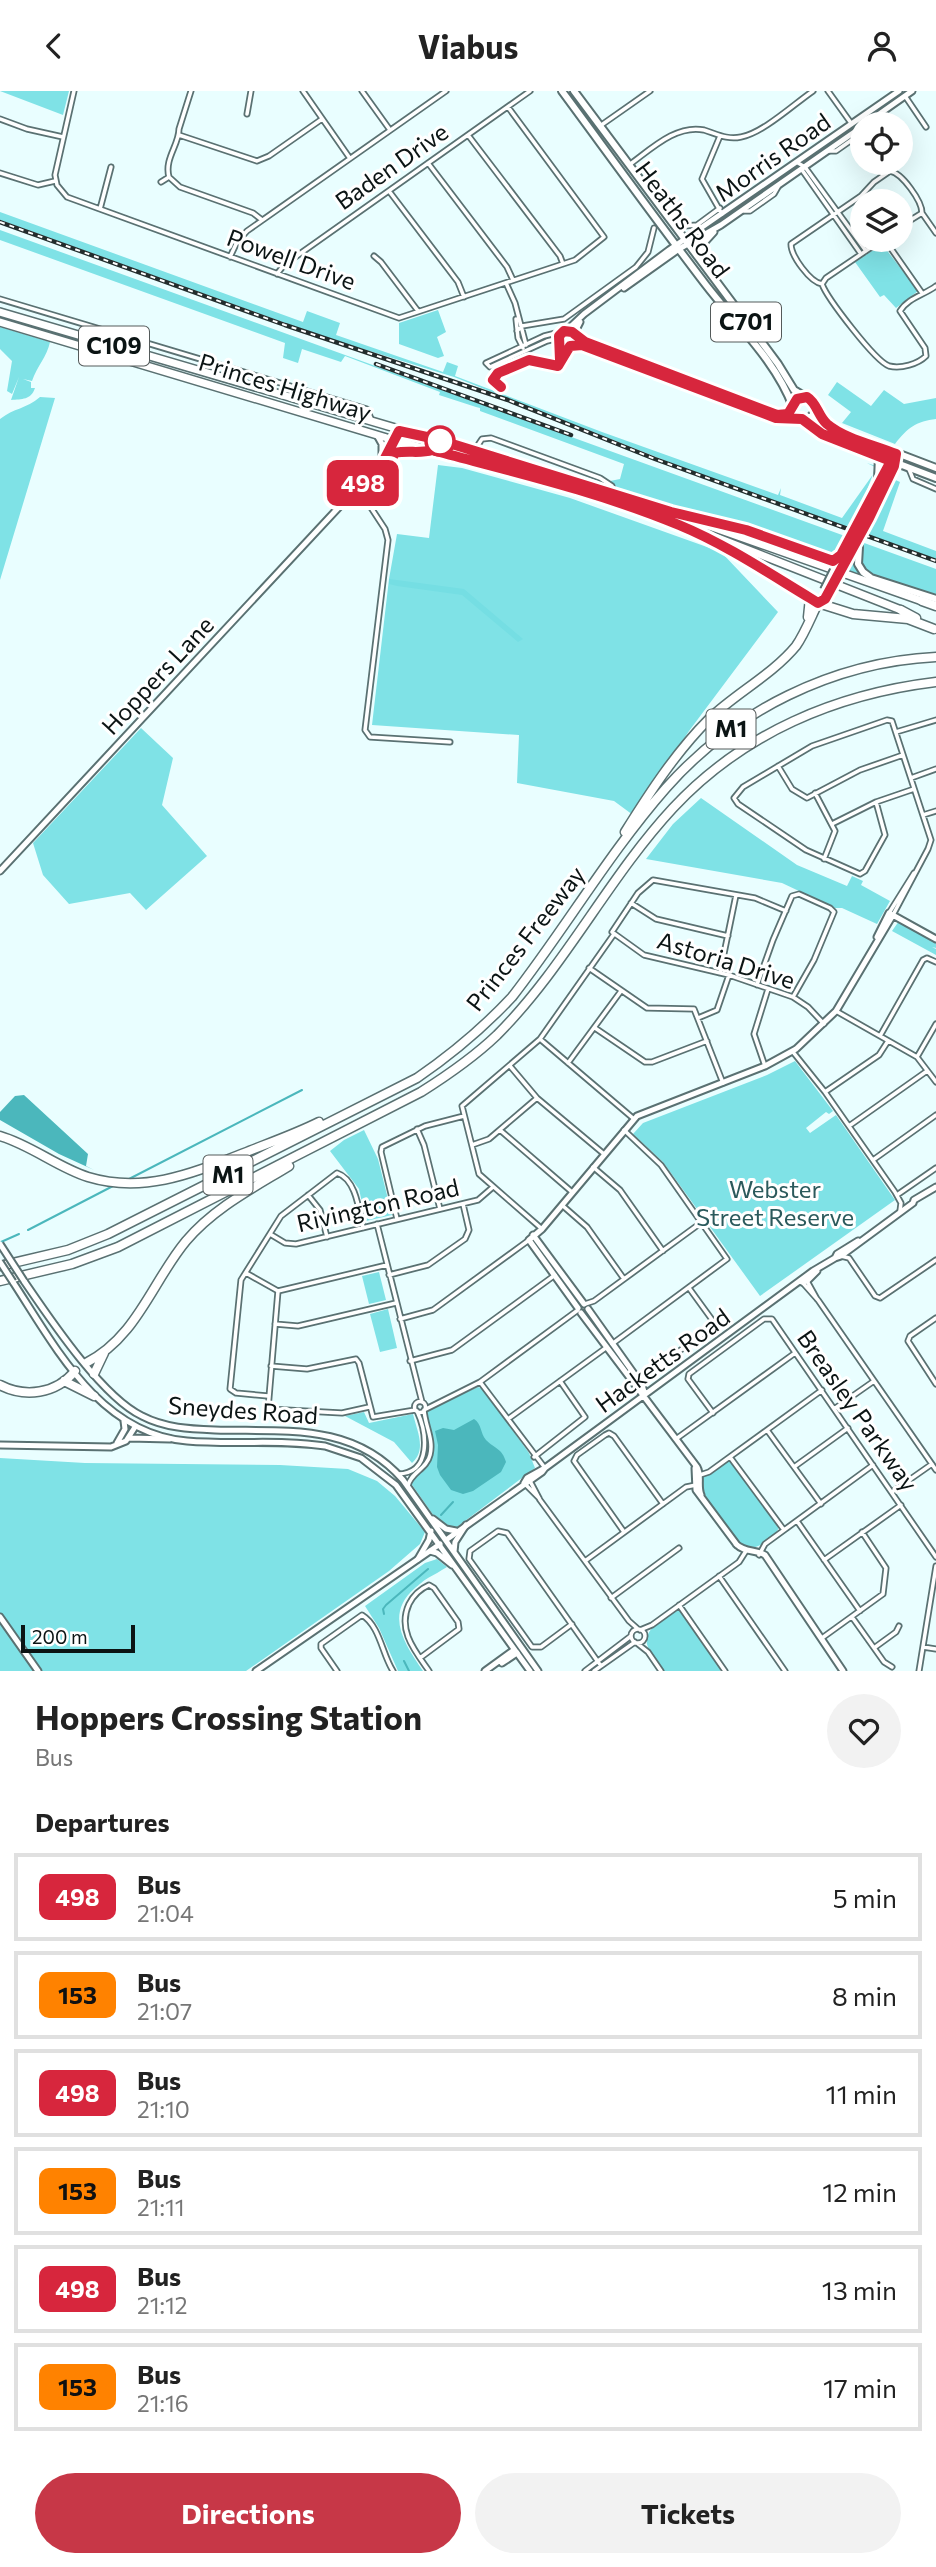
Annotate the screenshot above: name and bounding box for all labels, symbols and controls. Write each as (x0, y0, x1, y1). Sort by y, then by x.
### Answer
text: Viabus (418, 26, 518, 66)
icon: back (35, 27, 73, 65)
icon: person (863, 27, 901, 65)
street label: Morris Road (709, 106, 835, 207)
map controls (850, 112, 913, 252)
button: locate (850, 112, 913, 175)
street label: Baden Drive (329, 116, 453, 215)
street label: Heaths Road (630, 155, 736, 283)
button: layers (850, 189, 913, 252)
street label: Powell Drive (223, 222, 360, 295)
road number: C701 (711, 303, 781, 341)
road number: C109 (79, 327, 149, 365)
street label: Princes Highway (196, 347, 375, 427)
unlabelled marker (425, 426, 455, 456)
line badge: 498 (323, 460, 403, 506)
text: 498 (341, 468, 385, 497)
street label: Hoppers Lane (95, 610, 219, 740)
road number: M1 (706, 709, 756, 749)
street label: Princes Freeway (459, 860, 590, 1016)
street label: Astoria Drive (654, 925, 799, 994)
road number: M1 (204, 1155, 252, 1195)
street label: Rivington Road (294, 1172, 462, 1237)
park label: Webster Street Reserve (696, 1174, 854, 1231)
street label: Hacketts Road (589, 1301, 735, 1418)
street label: Breasley Parkway (792, 1324, 925, 1496)
street label: Sneydes Road (167, 1390, 319, 1429)
scale bar (21, 1622, 135, 1654)
text: 200 m (32, 1625, 88, 1648)
button: heart (827, 1694, 901, 1768)
text: Hoppers Crossing Station (35, 1696, 422, 1737)
text: Bus (35, 1743, 73, 1771)
text: Departures (35, 1806, 170, 1837)
text: Bus (137, 1868, 181, 1899)
text: 498 (55, 1882, 100, 1911)
text: 5 min (833, 1882, 897, 1913)
text: 21:04 (137, 1899, 194, 1927)
text: Bus (137, 1966, 181, 1997)
text: 153 (58, 1980, 97, 2009)
text: 8 min (832, 1980, 897, 2011)
text: 21:07 (137, 1997, 192, 2025)
text: Bus (137, 2064, 181, 2095)
text: 498 (55, 2078, 100, 2107)
text: 11 min (826, 2078, 897, 2109)
text: 21:10 (137, 2095, 190, 2123)
text: Bus (137, 2162, 181, 2193)
text: 153 (58, 2176, 97, 2205)
text: 12 min (822, 2176, 897, 2207)
text: 21:11 (137, 2193, 185, 2221)
text: Bus (137, 2260, 181, 2291)
text: 498 (55, 2274, 100, 2303)
text: 13 min (822, 2274, 897, 2305)
text: 21:12 (137, 2291, 188, 2319)
text: Bus (137, 2358, 181, 2389)
text: 153 (58, 2372, 97, 2401)
text: 17 min (823, 2372, 897, 2403)
text: 21:16 (137, 2389, 189, 2417)
button: Directions (35, 2473, 461, 2553)
button: Tickets (475, 2473, 901, 2553)

